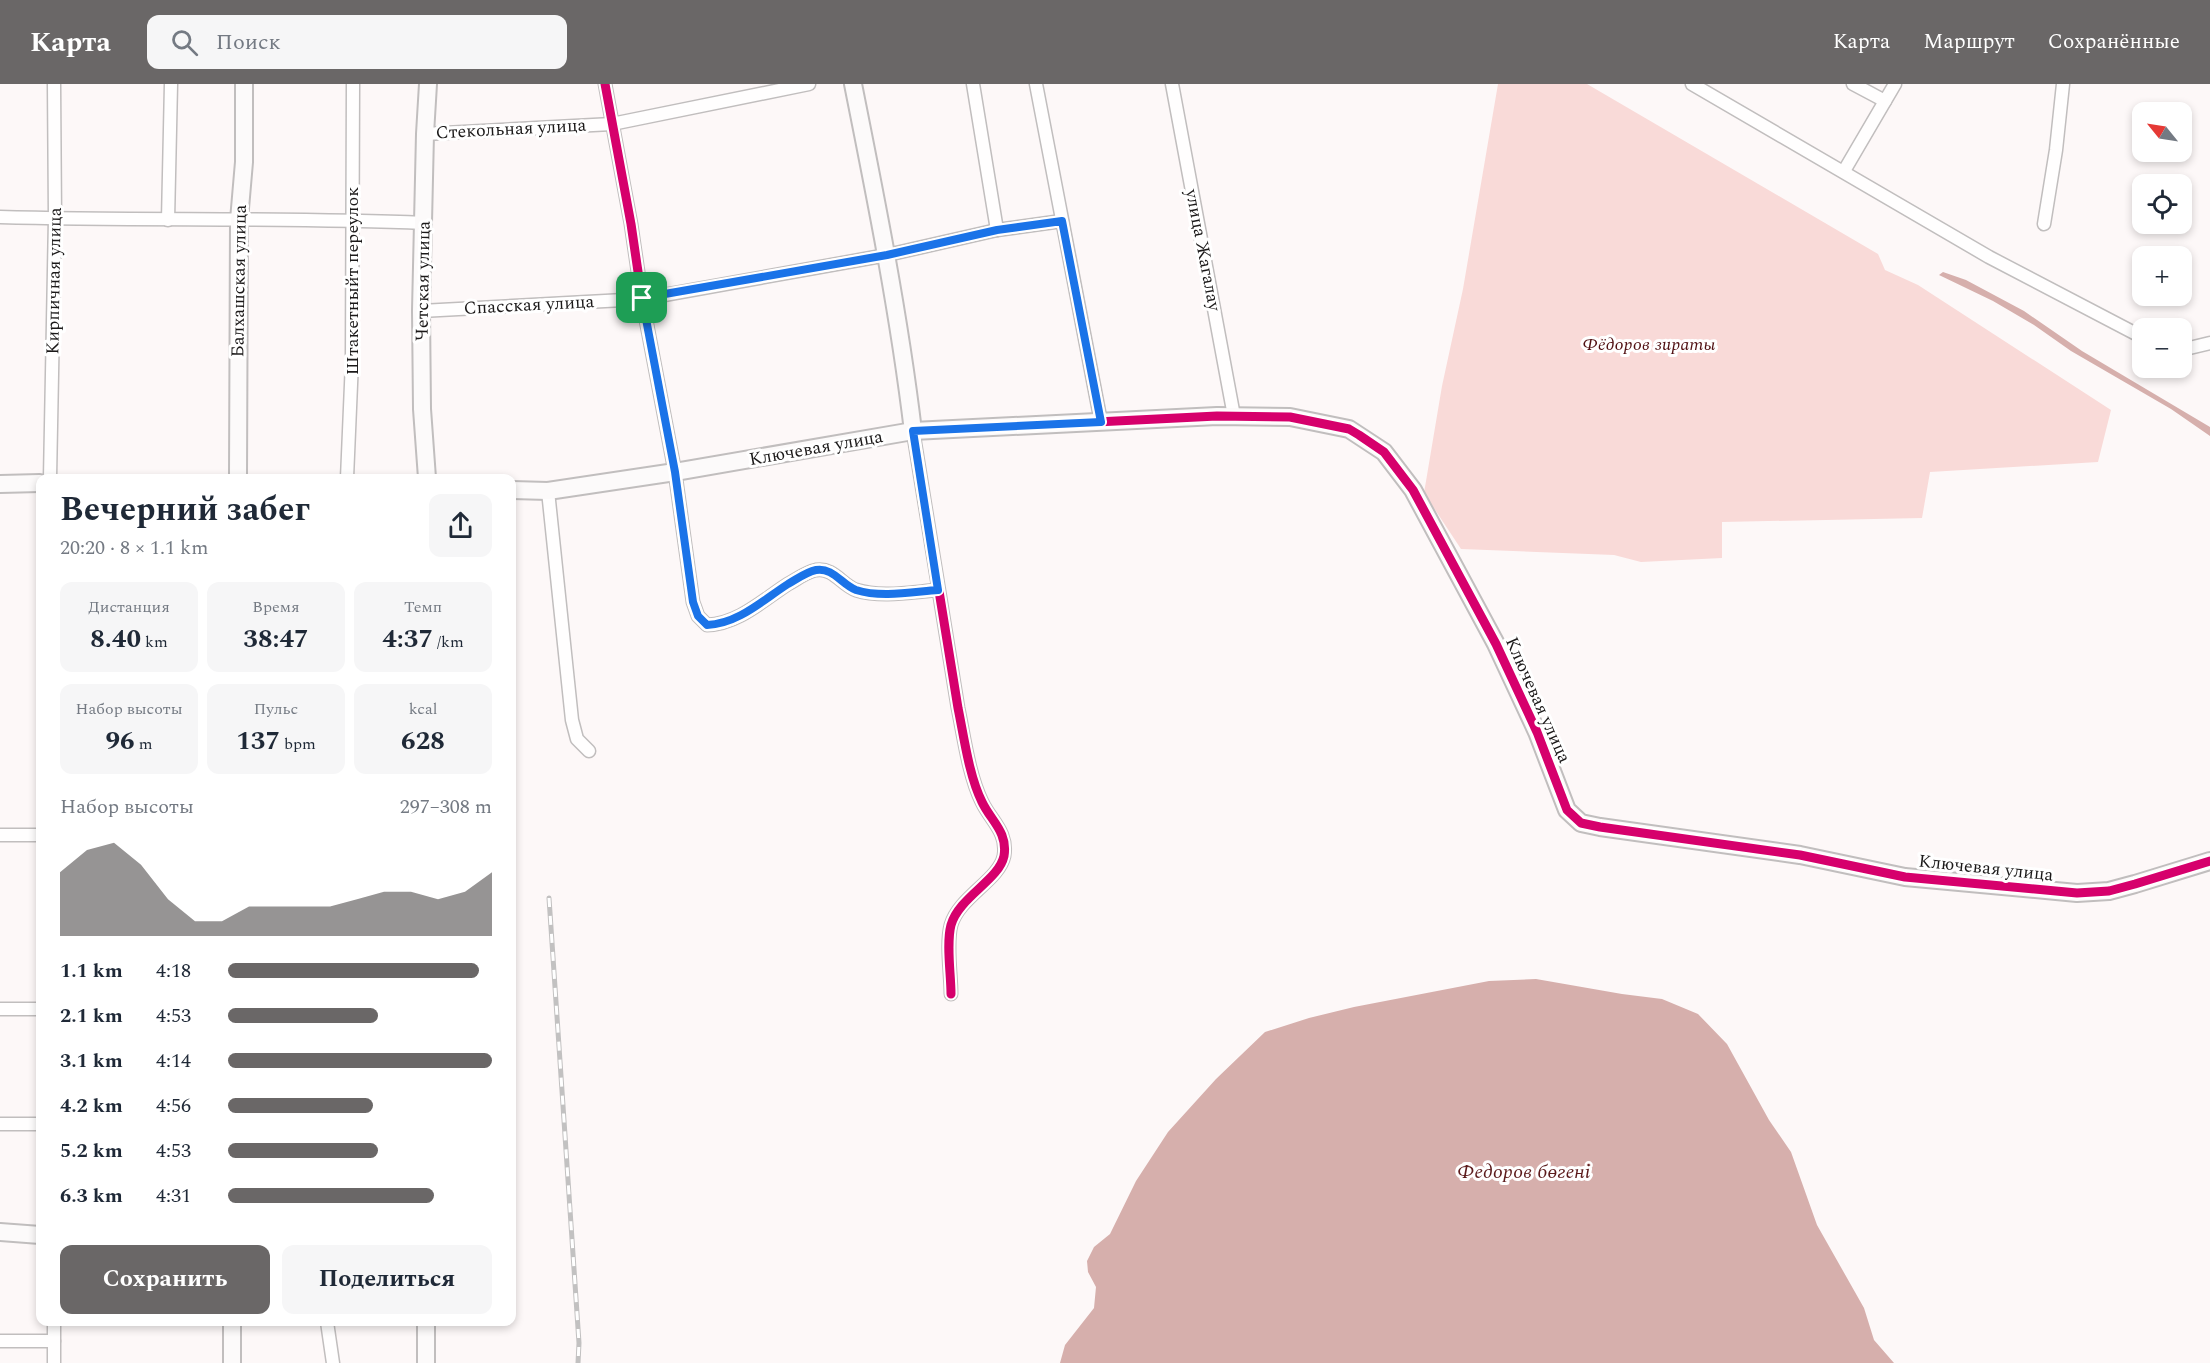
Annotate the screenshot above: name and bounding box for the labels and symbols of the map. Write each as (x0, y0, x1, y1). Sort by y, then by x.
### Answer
north arrow (2132, 102, 2192, 162)
street label: Стекольная улица (435, 112, 587, 146)
street label: улица Жагалау (1178, 186, 1228, 315)
street label: Штакетныйт переулок (339, 187, 366, 375)
street label: Балхашская улица (224, 204, 254, 358)
street label: Кирпичная улица (39, 207, 69, 355)
street label: Четская улица (408, 220, 438, 341)
pin (616, 272, 667, 323)
street label: Спасская улица (463, 288, 595, 322)
park label: Фёдоров зираты (1583, 331, 1715, 358)
street label: Ключевая улица (747, 423, 885, 473)
street label: Ключевая улица (1498, 633, 1578, 768)
street label: Ключевая улица (1917, 847, 2055, 889)
water label: Федоров бөгені (1458, 1157, 1591, 1187)

